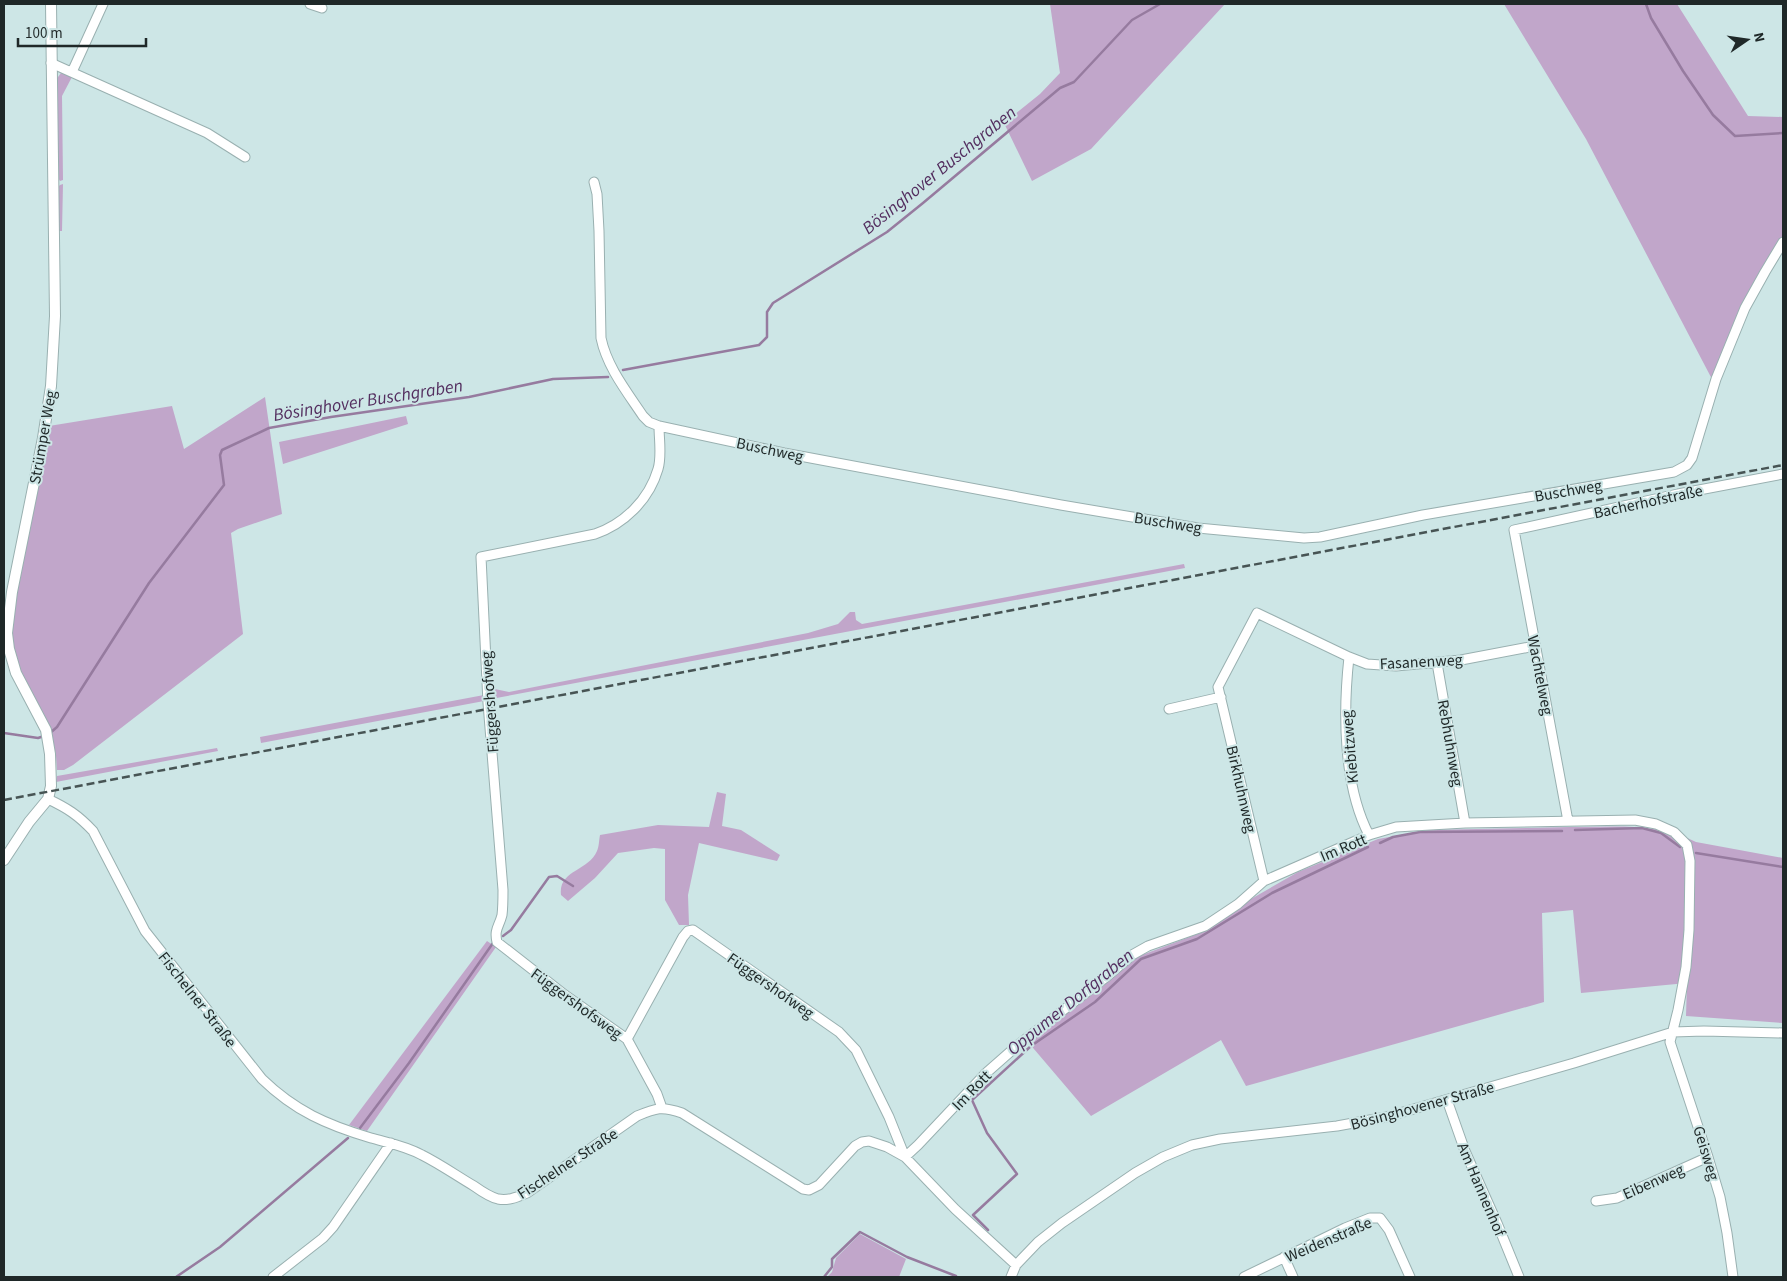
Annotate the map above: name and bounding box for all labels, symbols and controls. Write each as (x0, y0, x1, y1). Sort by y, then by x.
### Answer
scale bar (18, 15, 145, 47)
north arrow (1722, 15, 1772, 65)
text: 100 m (25, 23, 63, 44)
text: N (1748, 31, 1769, 44)
water label: Bösinghover Buschgraben (857, 100, 1022, 240)
water label: Bösinghover Buschgraben (271, 373, 465, 428)
street label: Strümper Weg (24, 388, 62, 486)
street label: Buschweg (734, 432, 805, 468)
street label: Buschweg (1533, 474, 1604, 508)
street label: Bacherhofstraße (1592, 480, 1705, 524)
street label: Buschweg (1132, 507, 1203, 539)
street label: Wachtelweg (1522, 633, 1559, 717)
street label: Fasanenweg (1379, 649, 1463, 675)
street label: Függershofweg (475, 650, 505, 753)
street label: Rebhuhnweg (1432, 698, 1468, 788)
street label: Kiebitzweg (1336, 709, 1364, 784)
street label: Birkhuhnweg (1220, 743, 1262, 835)
street label: Im Rott (1317, 828, 1371, 868)
water label: Oppumer Dorfgraben (1002, 943, 1139, 1061)
street label: Fischelner Straße (153, 947, 242, 1052)
street label: Függershofweg (722, 948, 818, 1024)
street label: Függershofsweg (526, 963, 627, 1045)
street label: Im Rott (947, 1065, 997, 1116)
street label: Bösinghovener Straße (1348, 1076, 1496, 1136)
street label: Fischelner Straße (513, 1123, 622, 1205)
street label: Geisweg (1687, 1123, 1725, 1183)
street label: Am Hannenhof (1451, 1139, 1511, 1241)
street label: Eibenweg (1619, 1159, 1688, 1205)
street label: Weidenstraße (1282, 1212, 1375, 1268)

